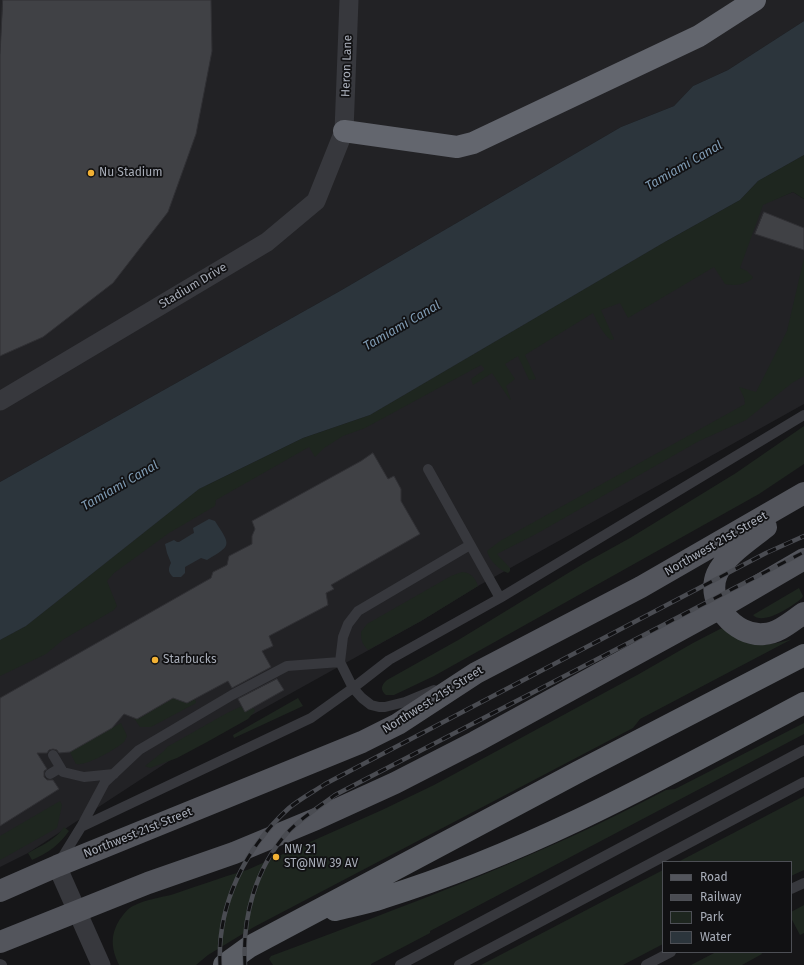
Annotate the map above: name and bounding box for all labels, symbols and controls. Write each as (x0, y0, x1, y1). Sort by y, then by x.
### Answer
street label: Heron Lane (339, 35, 355, 97)
water label: Tamiami Canal (643, 138, 725, 194)
place label: Nu Stadium (99, 166, 163, 180)
marker: Nu Stadium (86, 168, 96, 178)
street label: Stadium Drive (157, 260, 229, 312)
water label: Tamiami Canal (361, 298, 443, 354)
water label: Tamiami Canal (79, 458, 161, 514)
street label: Northwest 21st Street (662, 509, 770, 579)
place label: Starbucks (163, 653, 216, 667)
marker: Starbucks (150, 655, 160, 665)
street label: Northwest 21st Street (380, 663, 486, 737)
street label: Northwest 21st Street (82, 805, 194, 861)
place label: NW 21 ST@NW 39 AV (284, 843, 358, 871)
marker: NW 21 ST@NW 39 AV (271, 852, 281, 862)
legend (662, 861, 792, 953)
text: Road (700, 870, 728, 884)
text: Railway (700, 890, 741, 904)
text: Park (700, 910, 724, 924)
text: Water (700, 930, 731, 944)

